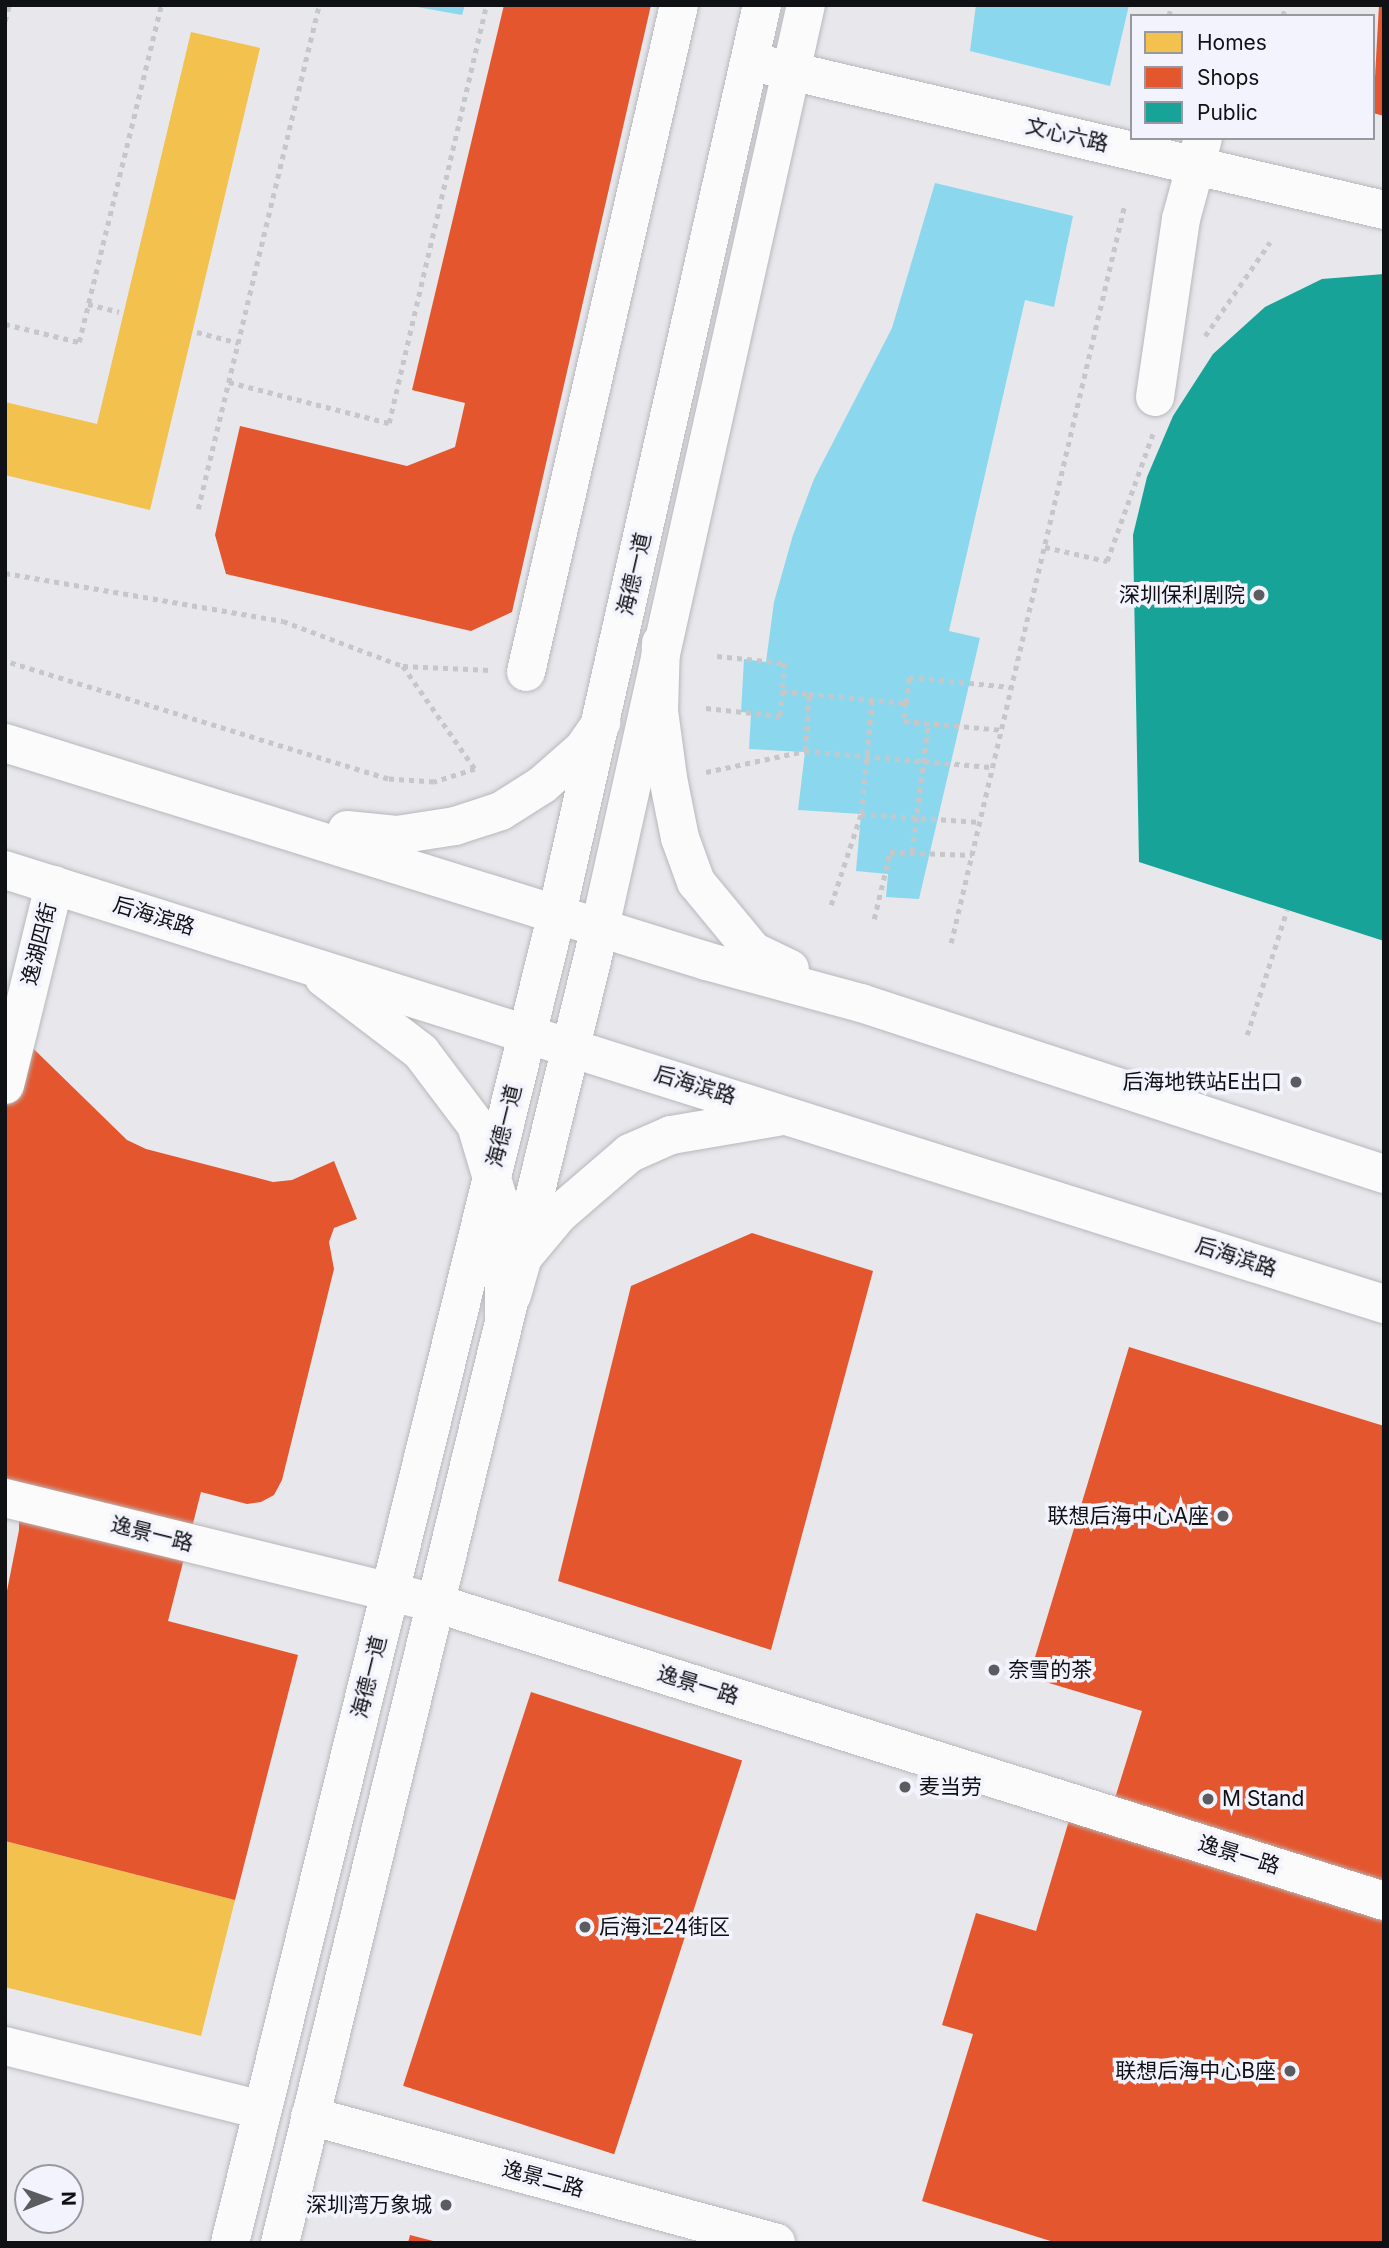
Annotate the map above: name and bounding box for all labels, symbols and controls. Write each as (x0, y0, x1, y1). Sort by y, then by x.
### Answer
legend (1130, 14, 1375, 140)
text: Homes (1197, 30, 1267, 55)
text: Shops (1197, 65, 1259, 90)
text: Public (1197, 100, 1258, 125)
street label: 文心六路 (1023, 113, 1111, 157)
street label: 海德一道 (612, 530, 656, 618)
place label: 深圳保利剧院 (1119, 582, 1245, 608)
marker: 深圳保利剧院 (1251, 587, 1267, 603)
street label: 后海滨路 (110, 892, 198, 940)
street label: 逸湖四街 (17, 900, 61, 988)
street label: 后海滨路 (651, 1061, 739, 1109)
place label: 后海地铁站E出口 (1122, 1069, 1282, 1095)
marker: 后海地铁站E出口 (1288, 1074, 1304, 1090)
street label: 海德一道 (482, 1082, 526, 1170)
street label: 后海滨路 (1192, 1232, 1280, 1282)
place label: 联想后海中心A座 (1048, 1503, 1209, 1529)
marker: 联想后海中心A座 (1215, 1508, 1231, 1524)
street label: 逸景一路 (108, 1512, 196, 1556)
street label: 海德一道 (347, 1633, 391, 1721)
place label: 奈雪的茶 (1008, 1657, 1092, 1683)
street label: 逸景一路 (654, 1661, 742, 1709)
marker: 奈雪的茶 (986, 1662, 1002, 1678)
place label: 麦当劳 (919, 1774, 982, 1800)
marker: 麦当劳 (897, 1779, 913, 1795)
place label: M Stand (1222, 1786, 1304, 1812)
marker: M Stand (1200, 1791, 1216, 1807)
street label: 逸景一路 (1195, 1831, 1283, 1879)
place label: 后海汇24街区 (599, 1914, 730, 1940)
marker: 后海汇24街区 (577, 1919, 593, 1935)
place label: 联想后海中心B座 (1115, 2058, 1276, 2084)
marker: 联想后海中心B座 (1282, 2063, 1298, 2079)
street label: 逸景二路 (499, 2156, 587, 2202)
north arrow (14, 2164, 84, 2234)
text: N (57, 2191, 80, 2206)
place label: 深圳湾万象城 (306, 2192, 432, 2218)
marker: 深圳湾万象城 (438, 2197, 454, 2213)

